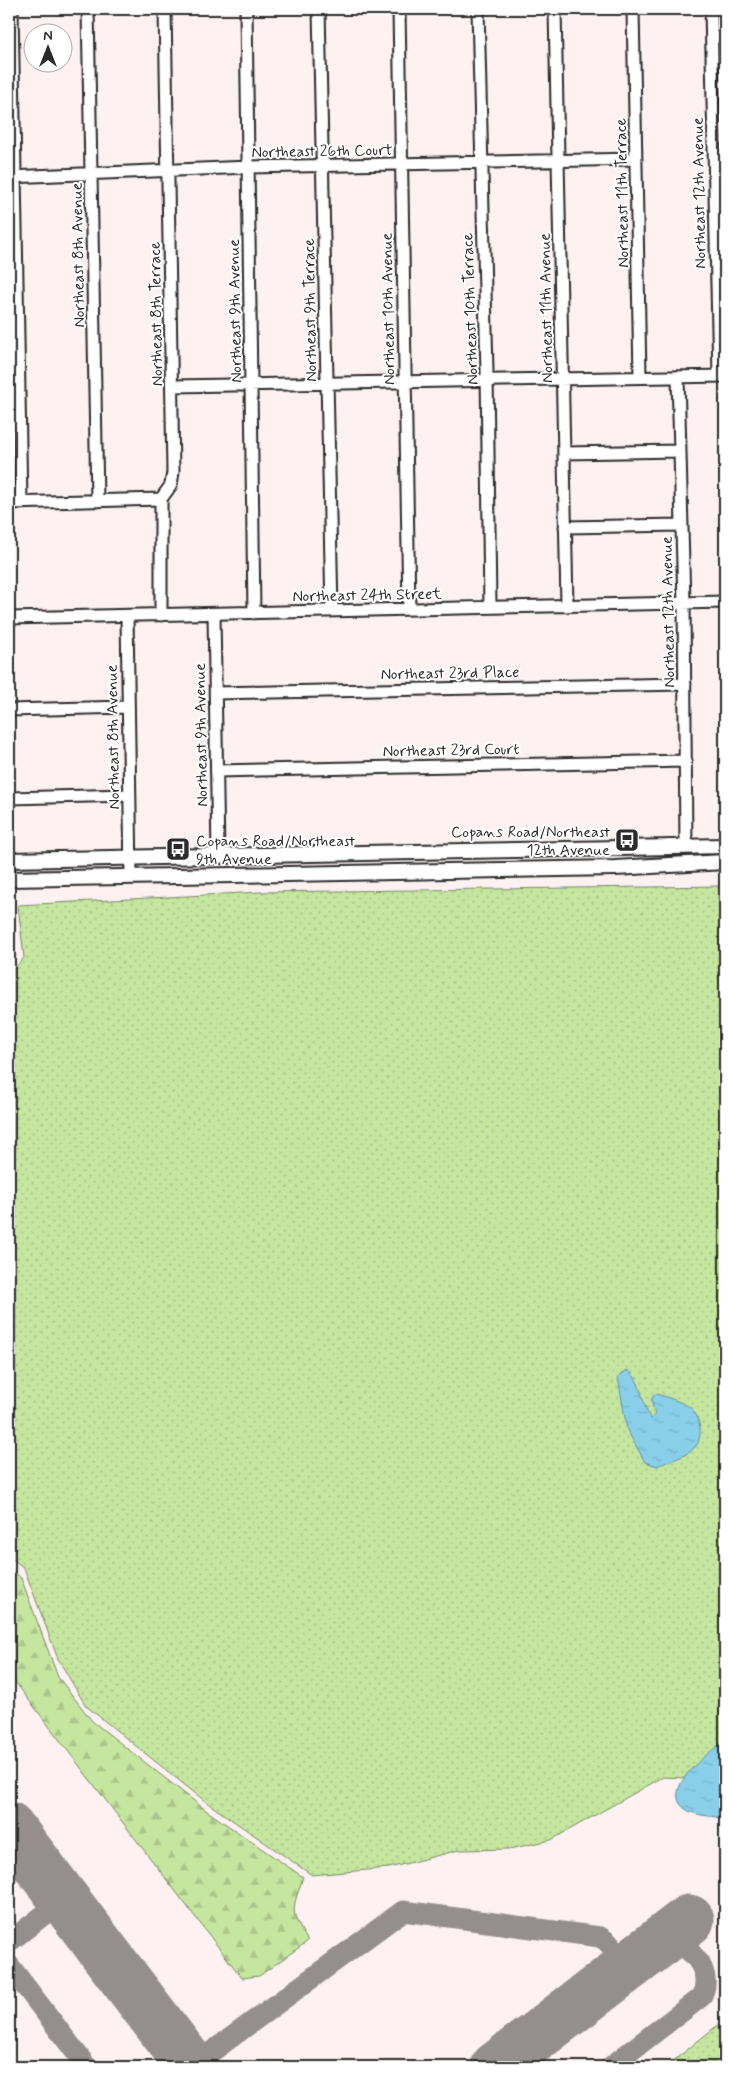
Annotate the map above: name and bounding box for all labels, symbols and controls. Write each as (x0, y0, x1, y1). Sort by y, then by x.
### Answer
north arrow (22, 22, 72, 72)
text: N (43, 27, 53, 45)
street label: Northeast 11th Terrace (611, 117, 634, 268)
street label: Northeast 12th Avenue (688, 117, 711, 269)
street label: Northeast 26th Court (251, 140, 393, 163)
street label: Northeast 8th Avenue (67, 182, 90, 328)
street label: Northeast 10th Avenue (377, 232, 400, 385)
street label: Northeast 10th Terrace (457, 232, 484, 385)
street label: Northeast 11th Avenue (535, 233, 558, 383)
street label: Northeast 9th Terrace (299, 238, 322, 382)
street label: Northeast 9th Avenue (224, 239, 247, 383)
street label: Northeast 8th Terrace (145, 241, 168, 387)
street label: Northeast 12th Avenue (657, 536, 680, 688)
street label: Northeast 24th Street (292, 584, 442, 607)
street label: Northeast 23rd Place (380, 662, 520, 685)
street label: Northeast 9th Avenue (190, 663, 213, 807)
street label: Northeast 8th Avenue (102, 664, 125, 810)
street label: Northeast 23rd Court (382, 739, 520, 762)
place label: Copans Road/Northeast 12th Avenue (451, 822, 610, 861)
bus stop icon: Copans Road/Northeast 12th Avenue (614, 827, 640, 853)
place label: Copans Road/Northeast 9th Avenue (196, 831, 355, 870)
bus stop icon: Copans Road/Northeast 9th Avenue (165, 836, 191, 862)

